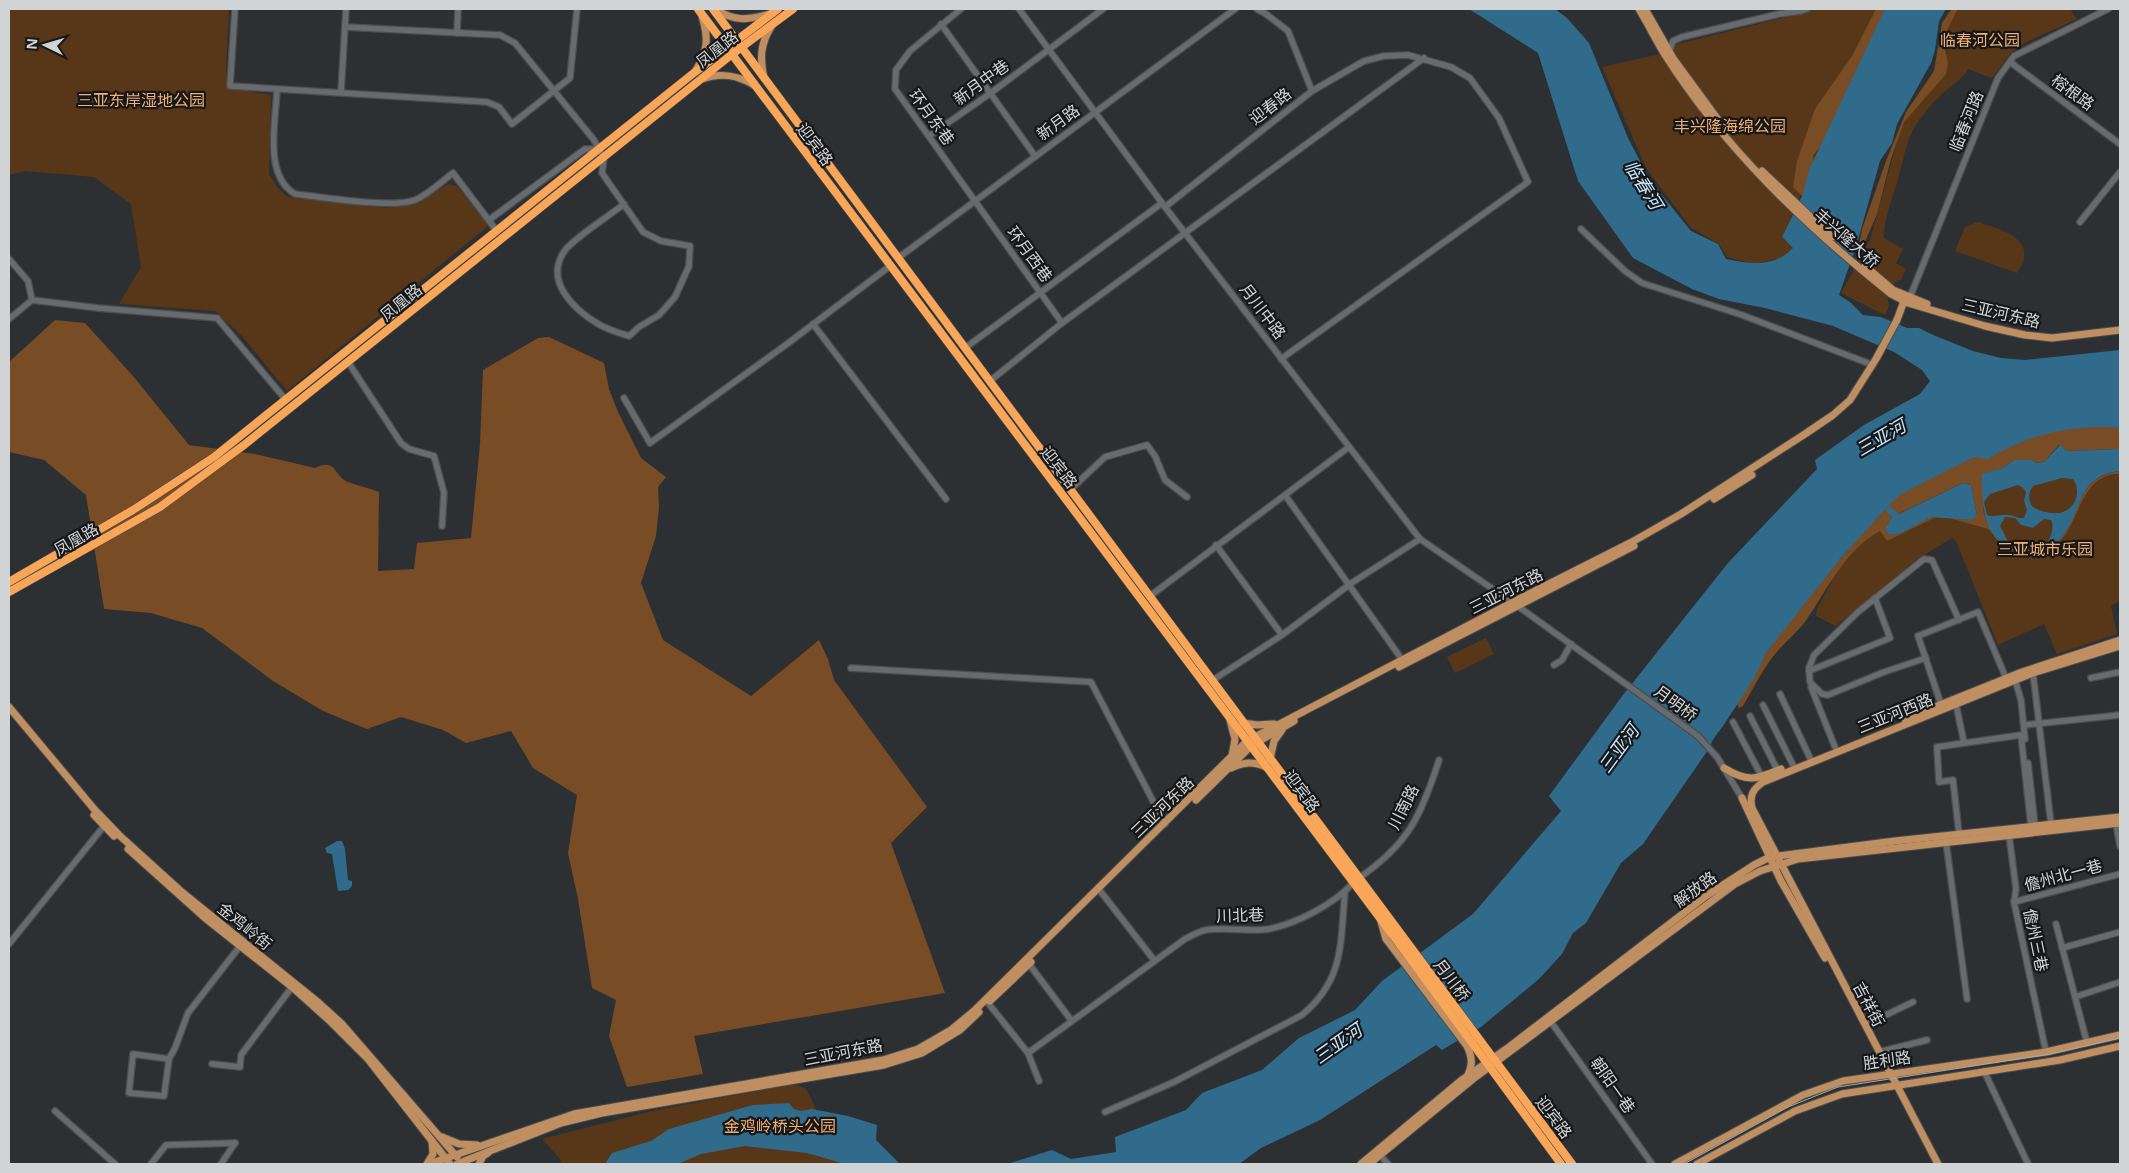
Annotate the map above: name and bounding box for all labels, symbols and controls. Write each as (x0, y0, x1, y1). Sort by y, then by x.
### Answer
north arrow (20, 20, 70, 70)
street label: 凤凰路 (691, 26, 743, 72)
park label: 临春河公园 (1940, 29, 2020, 51)
text: N (22, 37, 42, 50)
street label: 新月中巷 (949, 54, 1013, 110)
street label: 榕根路 (2047, 69, 2099, 115)
street label: 迎春路 (1244, 83, 1296, 129)
street label: 环月东巷 (904, 85, 960, 149)
street label: 临春河路 (1944, 87, 1988, 155)
park label: 三亚东岸湿地公园 (77, 89, 205, 111)
street label: 新月路 (1032, 99, 1084, 145)
park label: 丰兴隆海绵公园 (1674, 115, 1786, 137)
street label: 迎宾路 (792, 118, 838, 170)
water label: 临春河 (1619, 155, 1670, 216)
street label: 丰兴隆大桥 (1810, 203, 1884, 273)
street label: 环月西巷 (1002, 222, 1058, 286)
street label: 凤凰路 (375, 278, 427, 326)
street label: 月川中路 (1235, 279, 1291, 343)
street label: 三亚河东路 (1960, 293, 2042, 333)
water label: 三亚河 (1851, 412, 1912, 461)
street label: 迎宾路 (1036, 441, 1082, 493)
street label: 凤凰路 (50, 517, 102, 561)
park label: 三亚城市乐园 (1997, 538, 2093, 560)
street label: 三亚河东路 (1465, 563, 1547, 619)
street label: 月明桥 (1650, 680, 1702, 726)
street label: 三亚河西路 (1854, 688, 1936, 738)
water label: 三亚河 (1593, 717, 1646, 777)
street label: 迎宾路 (1279, 765, 1325, 817)
street label: 三亚河东路 (1126, 771, 1198, 843)
street label: 川南路 (1382, 781, 1424, 833)
street label: 儋州北一巷 (2022, 854, 2104, 896)
street label: 解放路 (1669, 866, 1721, 912)
street label: 金鸡岭街 (213, 897, 277, 955)
street label: 川北巷 (1216, 903, 1264, 927)
street label: 儋州三巷 (2019, 906, 2053, 974)
street label: 月川桥 (1429, 954, 1475, 1006)
street label: 吉祥街 (1848, 978, 1890, 1030)
water label: 三亚河 (1308, 1016, 1369, 1068)
street label: 三亚河东路 (802, 1034, 884, 1070)
street label: 胜利路 (1862, 1046, 1912, 1074)
street label: 朝阳一巷 (1586, 1052, 1640, 1118)
street label: 迎宾路 (1531, 1091, 1577, 1143)
park label: 金鸡岭桥头公园 (724, 1115, 836, 1137)

